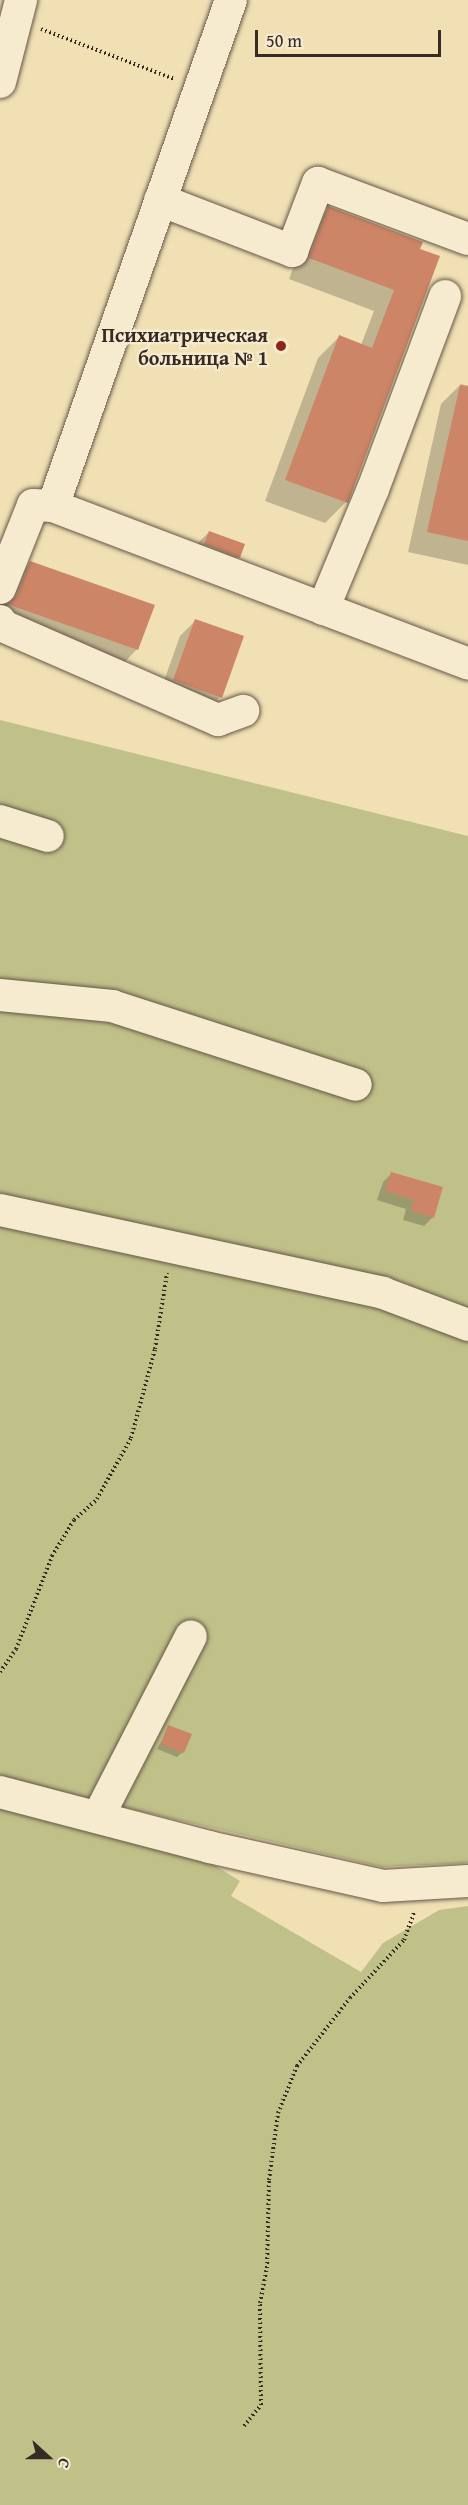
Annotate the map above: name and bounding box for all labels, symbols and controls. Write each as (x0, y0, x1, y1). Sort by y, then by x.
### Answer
scale bar (258, 18, 444, 56)
text: 50 m (266, 27, 302, 54)
place label: Психиатрическая больница № 1 (101, 322, 268, 369)
marker: Психиатрическая больница № 1 (272, 337, 290, 355)
north arrow (18, 2427, 78, 2487)
text: С (52, 2455, 78, 2472)

